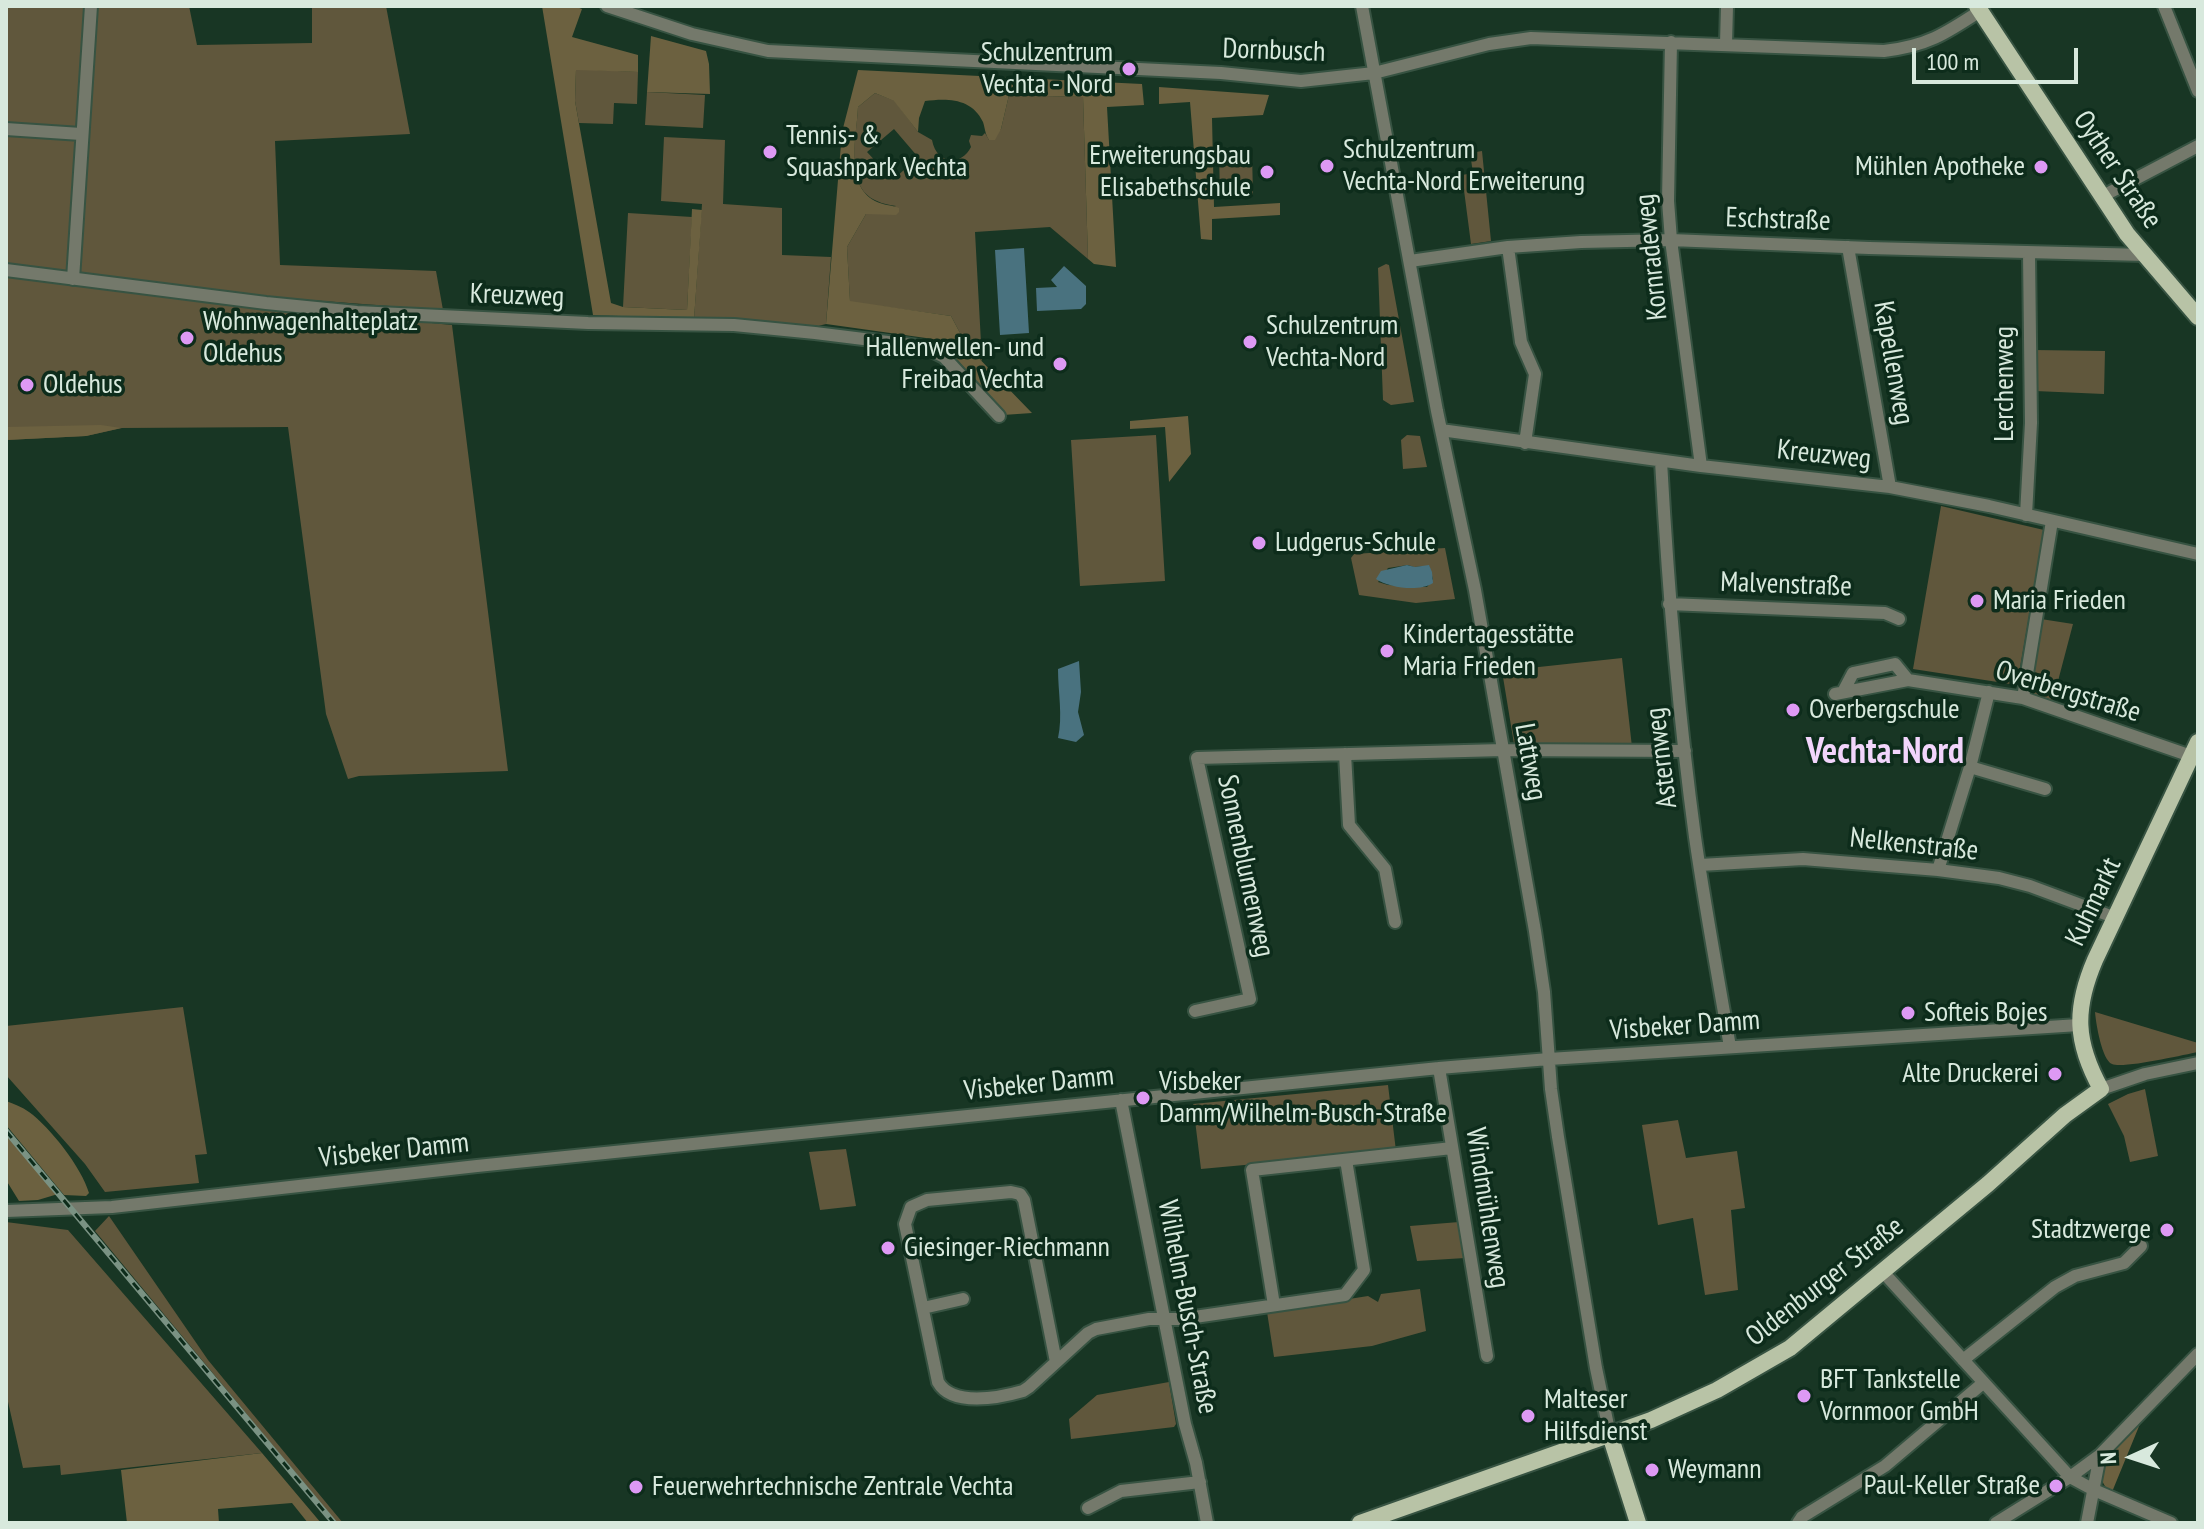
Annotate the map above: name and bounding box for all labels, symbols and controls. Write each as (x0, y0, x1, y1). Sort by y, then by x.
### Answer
street label: Dornbusch (1222, 32, 1326, 70)
scale bar (1916, 32, 2082, 82)
place label: Schulzentrum Vechta - Nord (981, 36, 1113, 102)
text: 100 m (1926, 46, 1979, 77)
marker: Schulzentrum Vechta - Nord (1120, 60, 1138, 78)
street label: Oyther Straße (2065, 105, 2169, 235)
place label: Tennis- & Squashpark Vechta (786, 119, 967, 185)
place label: Schulzentrum Vechta-Nord Erweiterung (1343, 133, 1585, 199)
place label: Erweiterungsbau Elisabethschule (1089, 139, 1251, 205)
marker: Tennis- & Squashpark Vechta (761, 143, 779, 161)
place label: Mühlen Apotheke (1855, 150, 2025, 184)
marker: Schulzentrum Vechta-Nord Erweiterung (1318, 157, 1336, 175)
marker: Mühlen Apotheke (2032, 158, 2050, 176)
marker: Erweiterungsbau Elisabethschule (1258, 163, 1276, 181)
street label: Kornradeweg (1629, 192, 1675, 322)
street label: Eschstraße (1725, 201, 1831, 239)
street label: Kreuzweg (469, 278, 565, 314)
street label: Kapellenweg (1866, 299, 1920, 427)
place label: Wohnwagenhalteplatz Oldehus (203, 305, 418, 371)
place label: Schulzentrum Vechta-Nord (1266, 309, 1398, 375)
street label: Lerchenweg (1988, 326, 2022, 442)
marker: Wohnwagenhalteplatz Oldehus (178, 329, 196, 347)
place label: Hallenwellen- und Freibad Vechta (866, 331, 1044, 397)
marker: Schulzentrum Vechta-Nord (1241, 333, 1259, 351)
marker: Hallenwellen- und Freibad Vechta (1051, 355, 1069, 373)
place label: Oldehus (43, 368, 123, 402)
marker: Oldehus (18, 376, 36, 394)
street label: Kreuzweg (1775, 433, 1873, 477)
place label: Ludgerus-Schule (1275, 526, 1436, 560)
marker: Ludgerus-Schule (1250, 534, 1268, 552)
street label: Malvenstraße (1720, 566, 1852, 604)
place label: Maria Frieden (1993, 584, 2126, 618)
marker: Maria Frieden (1968, 592, 1986, 610)
place label: Kindertagesstätte Maria Frieden (1403, 618, 1574, 684)
marker: Kindertagesstätte Maria Frieden (1378, 642, 1396, 660)
street label: Overbergstraße (1991, 654, 2145, 730)
place label: Overbergschule (1809, 693, 1960, 727)
marker: Overbergschule (1784, 701, 1802, 719)
street label: Asternweg (1639, 706, 1685, 810)
street label: Lattweg (1507, 721, 1553, 803)
district label: Vechta-Nord (1806, 731, 1964, 775)
street label: Sonnenblumenweg (1209, 772, 1281, 960)
street label: Nelkenstraße (1848, 822, 1980, 868)
street label: Kuhmarkt (2059, 853, 2129, 951)
place label: Softeis Bojes (1924, 996, 2048, 1030)
street label: Visbeker Damm (1609, 1004, 1761, 1048)
marker: Softeis Bojes (1899, 1004, 1917, 1022)
place label: Alte Druckerei (1902, 1057, 2039, 1091)
street label: Visbeker Damm (962, 1059, 1116, 1109)
place label: Visbeker Damm/Wilhelm-Busch-Straße (1159, 1065, 1447, 1131)
marker: Alte Druckerei (2046, 1065, 2064, 1083)
marker: Visbeker Damm/Wilhelm-Busch-Straße (1134, 1089, 1152, 1107)
street label: Windmühlenweg (1458, 1125, 1516, 1291)
street label: Visbeker Damm (317, 1126, 471, 1176)
street label: Wilhelm-Busch-Straße (1150, 1197, 1224, 1417)
street label: Oldenburger Straße (1739, 1210, 1911, 1354)
place label: Stadtzwerge (2031, 1213, 2151, 1247)
marker: Stadtzwerge (2158, 1221, 2176, 1239)
place label: Giesinger-Riechmann (904, 1231, 1110, 1265)
marker: Giesinger-Riechmann (879, 1239, 897, 1257)
place label: BFT Tankstelle Vornmoor GmbH (1820, 1363, 1979, 1429)
place label: Malteser Hilfsdienst (1544, 1383, 1647, 1449)
marker: BFT Tankstelle Vornmoor GmbH (1795, 1387, 1813, 1405)
marker: Malteser Hilfsdienst (1519, 1407, 1537, 1425)
north arrow (2092, 1417, 2172, 1497)
text: N (2094, 1452, 2122, 1465)
place label: Weymann (1668, 1453, 1761, 1487)
marker: Weymann (1643, 1461, 1661, 1479)
place label: Paul-Keller Straße (1864, 1469, 2040, 1503)
place label: Feuerwehrtechnische Zentrale Vechta (652, 1470, 1014, 1504)
marker: Paul-Keller Straße (2047, 1477, 2065, 1495)
marker: Feuerwehrtechnische Zentrale Vechta (627, 1478, 645, 1496)

